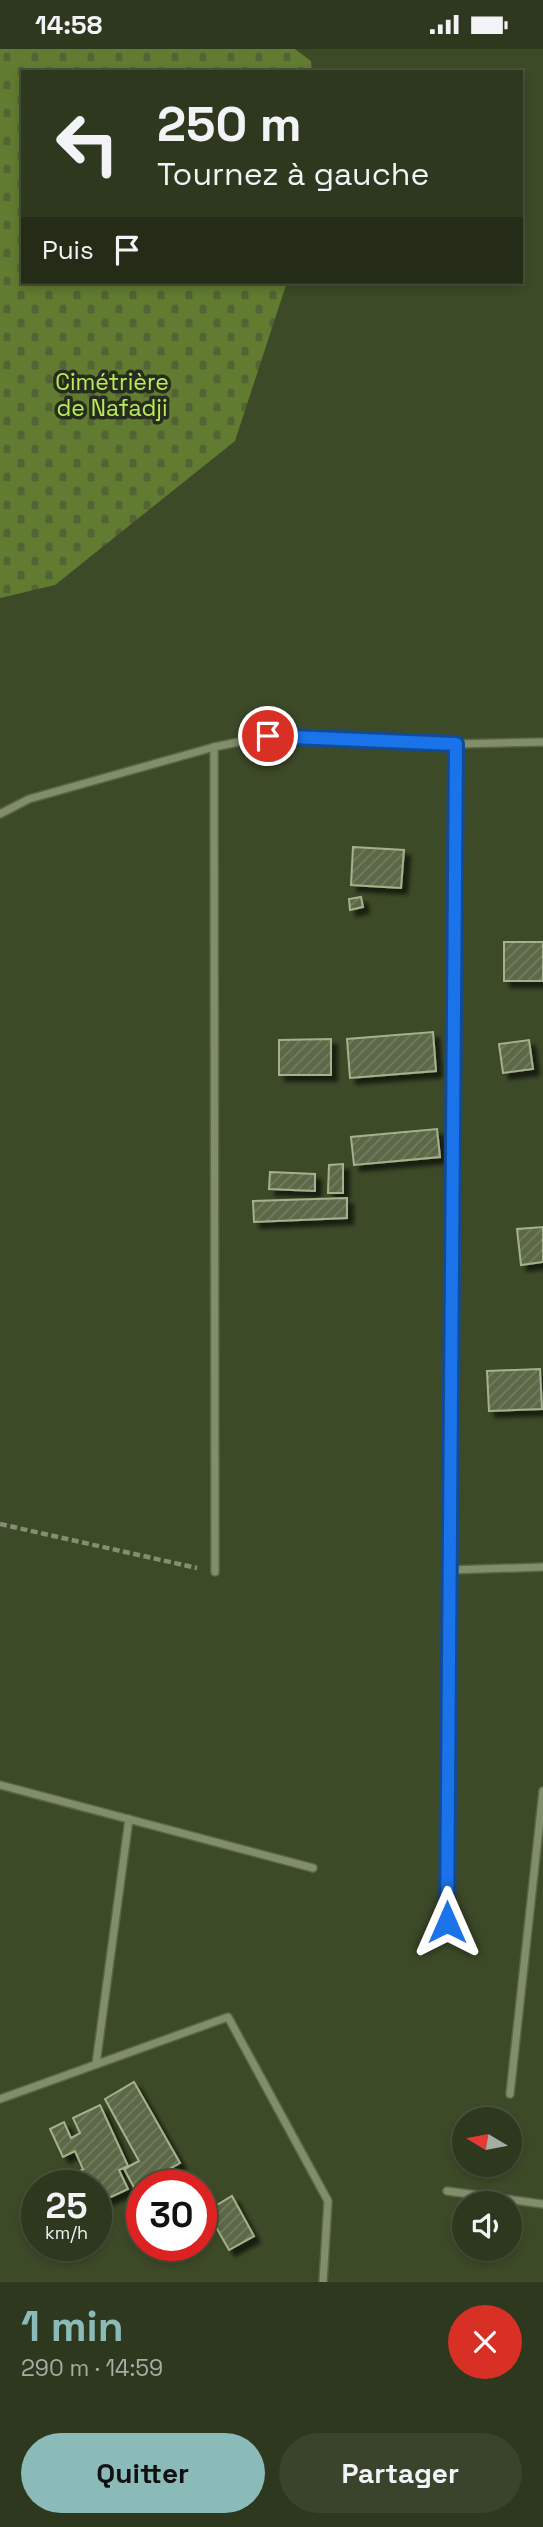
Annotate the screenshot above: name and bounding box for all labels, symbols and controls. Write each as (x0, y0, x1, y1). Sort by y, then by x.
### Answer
text: 14:58 (35, 8, 102, 42)
text: 250 m (157, 93, 302, 155)
icon: left (42, 98, 133, 189)
text: Tournez à gauche (157, 154, 429, 194)
icon: arrive (108, 231, 146, 269)
text: Puis (42, 233, 94, 267)
park label: Cimétrière de Nafadji (55, 367, 169, 423)
pin (238, 706, 298, 766)
icon: arrive (249, 717, 287, 755)
position arrow (410, 1885, 484, 1959)
north arrow (452, 2107, 522, 2177)
map controls (452, 2107, 522, 2261)
speed limit sign: 30 (126, 2170, 217, 2261)
text: 25 (46, 2184, 87, 2228)
button: sound (452, 2191, 522, 2261)
text: km/h (45, 2221, 88, 2244)
text: 1 min (21, 2300, 124, 2353)
button: close (448, 2305, 522, 2379)
text: 290 m · 14:59 (21, 2353, 163, 2383)
button: Quitter (21, 2433, 265, 2513)
button: Partager (279, 2433, 522, 2513)

